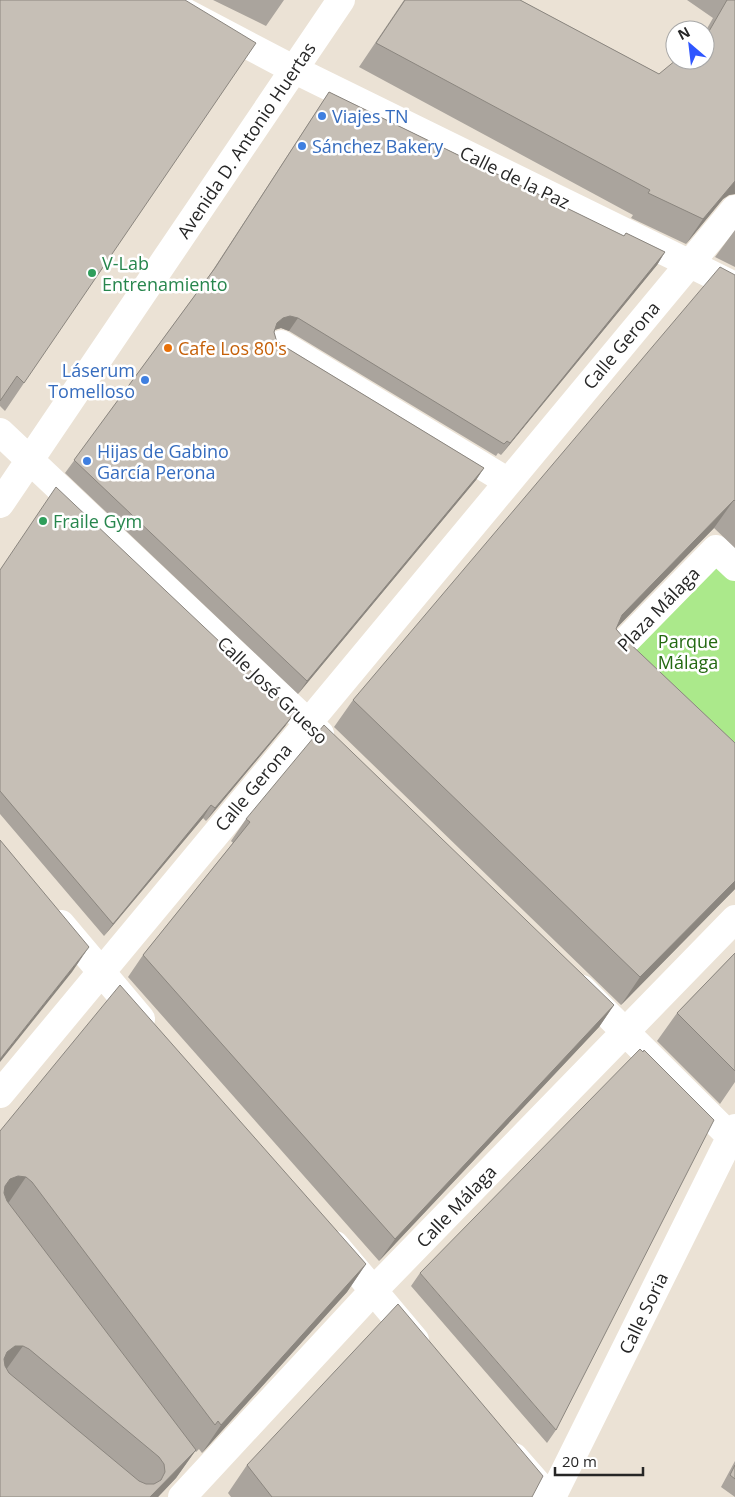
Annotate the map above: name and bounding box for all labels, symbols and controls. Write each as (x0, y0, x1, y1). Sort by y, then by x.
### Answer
north arrow (665, 20, 715, 70)
text: N (674, 22, 693, 44)
street label: Avenida D. Antonio Huertas (171, 37, 321, 243)
place label: Viajes TN (332, 104, 409, 128)
marker: Viajes TN (316, 110, 328, 122)
place label: Sánchez Bakery (312, 134, 444, 158)
marker: Sánchez Bakery (296, 140, 308, 152)
street label: Calle de la Paz (456, 140, 574, 214)
place label: V-Lab Entrenamiento (102, 251, 228, 296)
marker: V-Lab Entrenamiento (86, 267, 98, 279)
street label: Calle Gerona (577, 296, 665, 394)
place label: Cafe Los 80's (178, 336, 287, 360)
marker: Cafe Los 80's (162, 342, 174, 354)
place label: Láserum Tomelloso (48, 358, 135, 403)
marker: Láserum Tomelloso (139, 374, 151, 386)
place label: Hijas de Gabino García Perona (97, 439, 229, 484)
marker: Hijas de Gabino García Perona (81, 455, 93, 467)
place label: Fraile Gym (53, 509, 142, 533)
marker: Fraile Gym (37, 515, 49, 527)
street label: Plaza Málaga (612, 561, 704, 657)
park label: Parque Málaga (658, 629, 718, 674)
street label: Calle José Grueso (212, 631, 334, 749)
street label: Calle Gerona (209, 738, 297, 836)
street label: Calle Málaga (411, 1160, 501, 1252)
street label: Calle Soria (613, 1268, 673, 1358)
scale bar (555, 1444, 642, 1476)
text: 20 m (562, 1451, 597, 1471)

